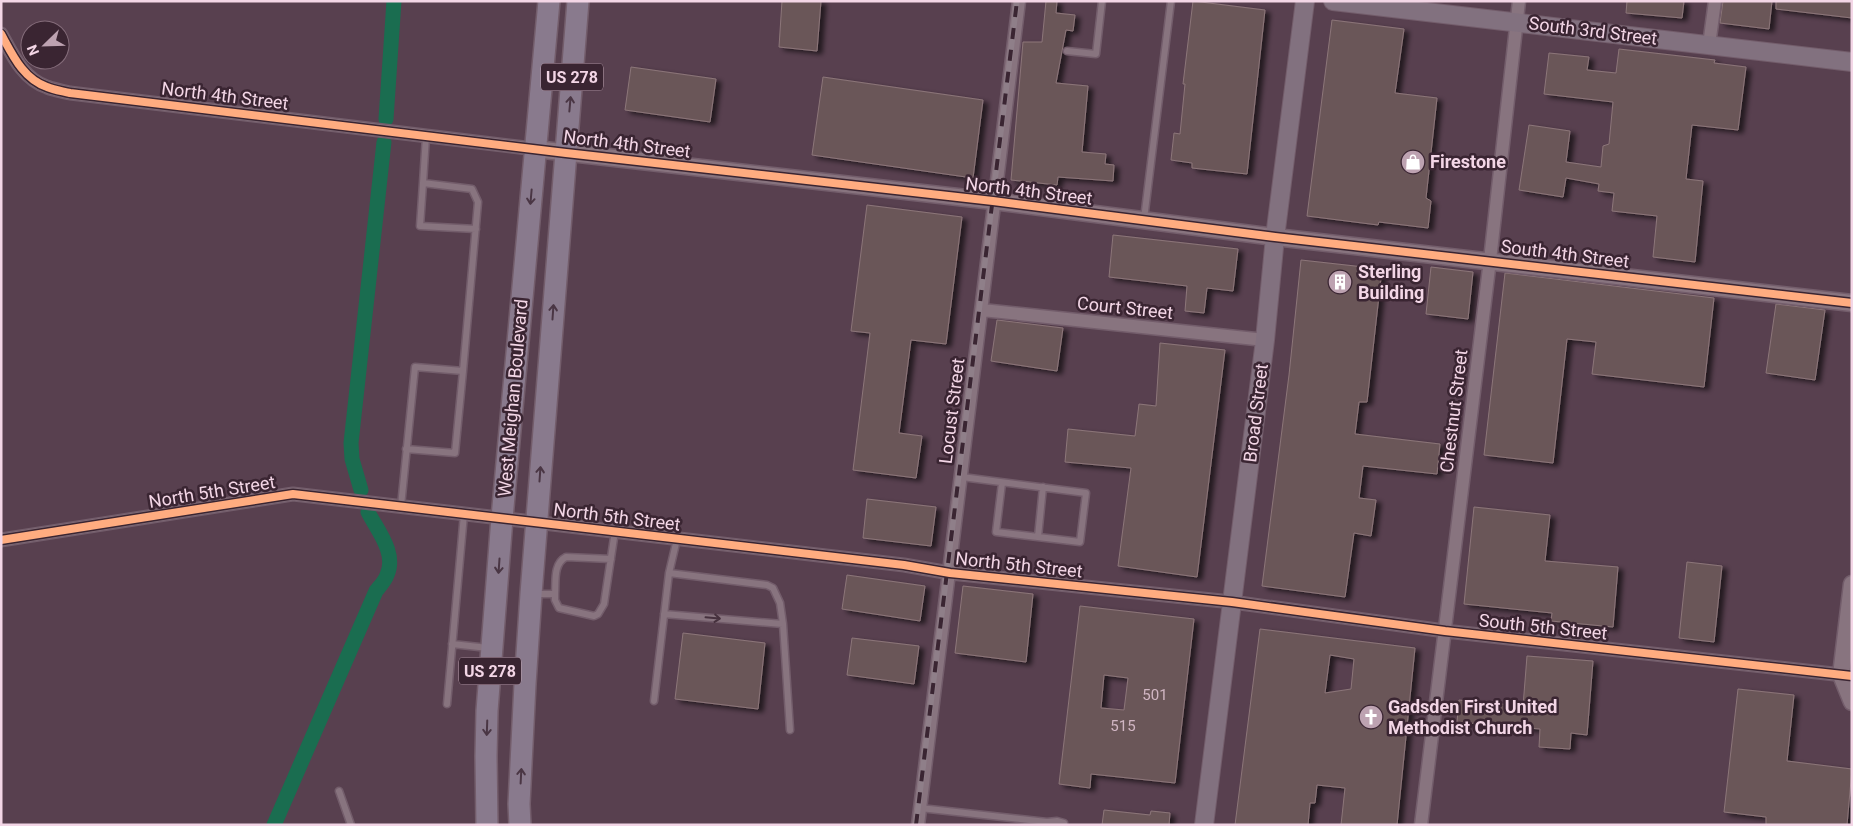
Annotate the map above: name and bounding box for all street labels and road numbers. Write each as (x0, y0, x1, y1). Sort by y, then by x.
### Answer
street label: South 3rd Street (1528, 12, 1659, 49)
road number: US 278 (541, 64, 603, 90)
street label: North 4th Street (160, 77, 290, 114)
street label: North 4th Street (562, 125, 692, 162)
street label: North 4th Street (964, 172, 1094, 209)
street label: South 4th Street (1500, 235, 1630, 272)
street label: Court Street (1076, 292, 1174, 323)
street label: West Meighan Boulevard (493, 298, 532, 498)
street label: Chestnut Street (1436, 348, 1471, 474)
street label: Locust Street (935, 357, 968, 465)
street label: Broad Street (1239, 362, 1272, 464)
street label: North 5th Street (147, 471, 277, 512)
street label: North 5th Street (552, 498, 682, 535)
street label: North 5th Street (954, 547, 1084, 582)
street label: South 5th Street (1478, 609, 1608, 644)
road number: US 278 (459, 658, 521, 684)

